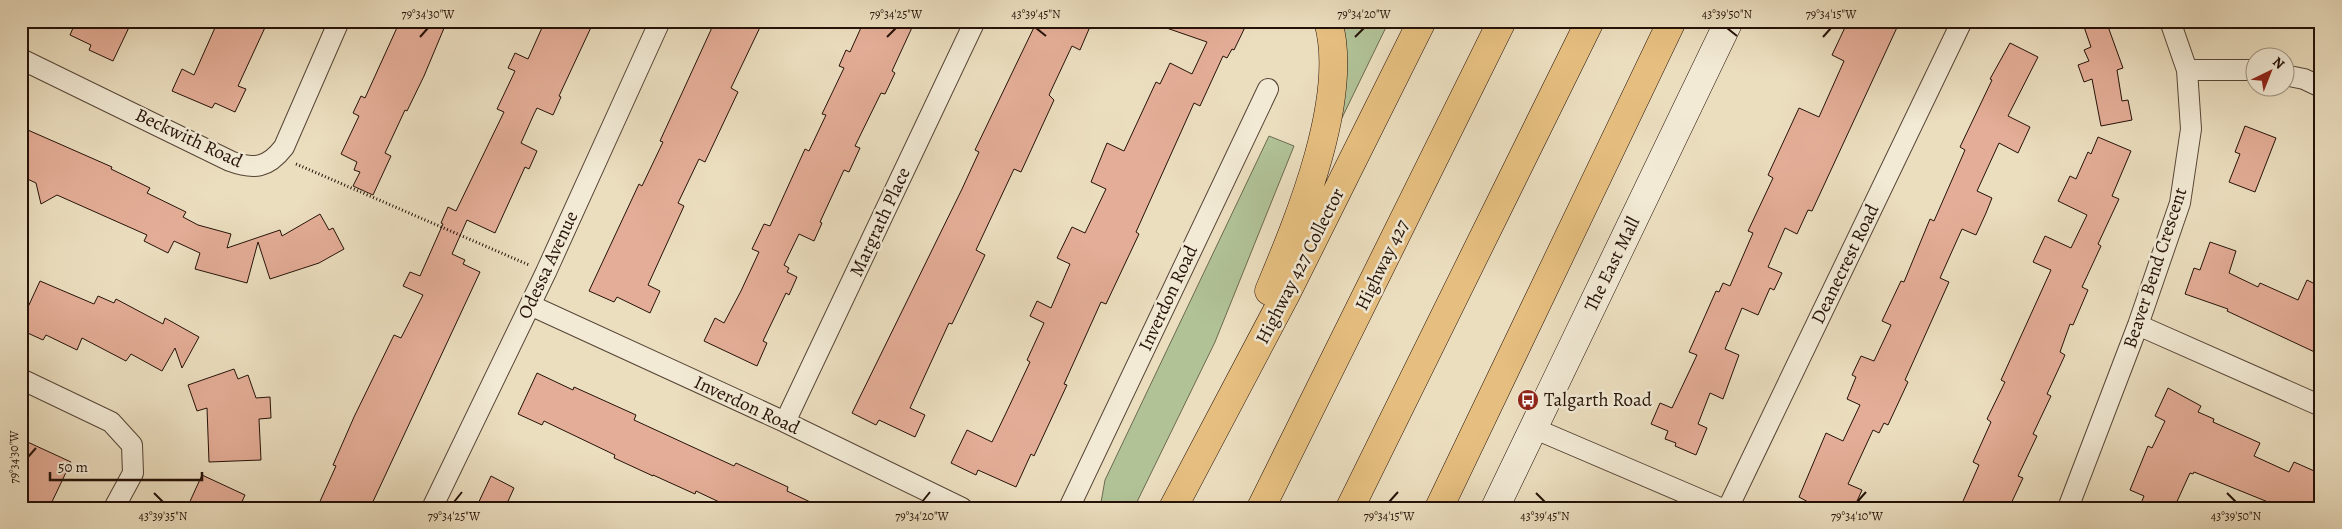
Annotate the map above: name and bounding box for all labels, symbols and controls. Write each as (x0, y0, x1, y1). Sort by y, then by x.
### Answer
text: 79°34'30"W (402, 6, 455, 22)
text: 79°34'25"W (870, 6, 923, 22)
text: 43°39'45"N (1011, 6, 1061, 22)
text: 79°34'20"W (1337, 6, 1392, 22)
text: 43°39'50"N (1702, 6, 1753, 22)
text: 79°34'15"W (1806, 6, 1857, 22)
north arrow (2244, 48, 2294, 98)
text: N (2268, 52, 2289, 73)
street label: Beckwith Road (131, 102, 248, 175)
street label: Margrath Place (843, 163, 917, 281)
street label: Highway 427 Collector (1249, 184, 1351, 348)
street label: Beaver Bend Crescent (2117, 184, 2193, 352)
street label: Deanecrest Road (1805, 199, 1886, 328)
street label: Odessa Avenue (512, 207, 584, 323)
street label: The East Mall (1578, 212, 1646, 316)
street label: Highway 427 (1349, 215, 1415, 315)
street label: Inverdon Road (1132, 240, 1204, 355)
street label: Inverdon Road (690, 369, 805, 441)
place label: Talgarth Road (1544, 387, 1653, 413)
bus stop icon: Talgarth Road (1516, 388, 1540, 412)
text: 79°34'30"W (6, 430, 22, 483)
scale bar (50, 449, 202, 481)
text: 50 m (58, 457, 88, 477)
text: 43°39'35"N (139, 508, 188, 524)
text: 79°34'25"W (428, 508, 481, 524)
text: 79°34'20"W (895, 508, 950, 524)
text: 79°34'15"W (1364, 508, 1415, 524)
text: 43°39'45"N (1520, 508, 1570, 524)
text: 79°34'10"W (1831, 508, 1884, 524)
text: 43°39'50"N (2211, 508, 2262, 524)

